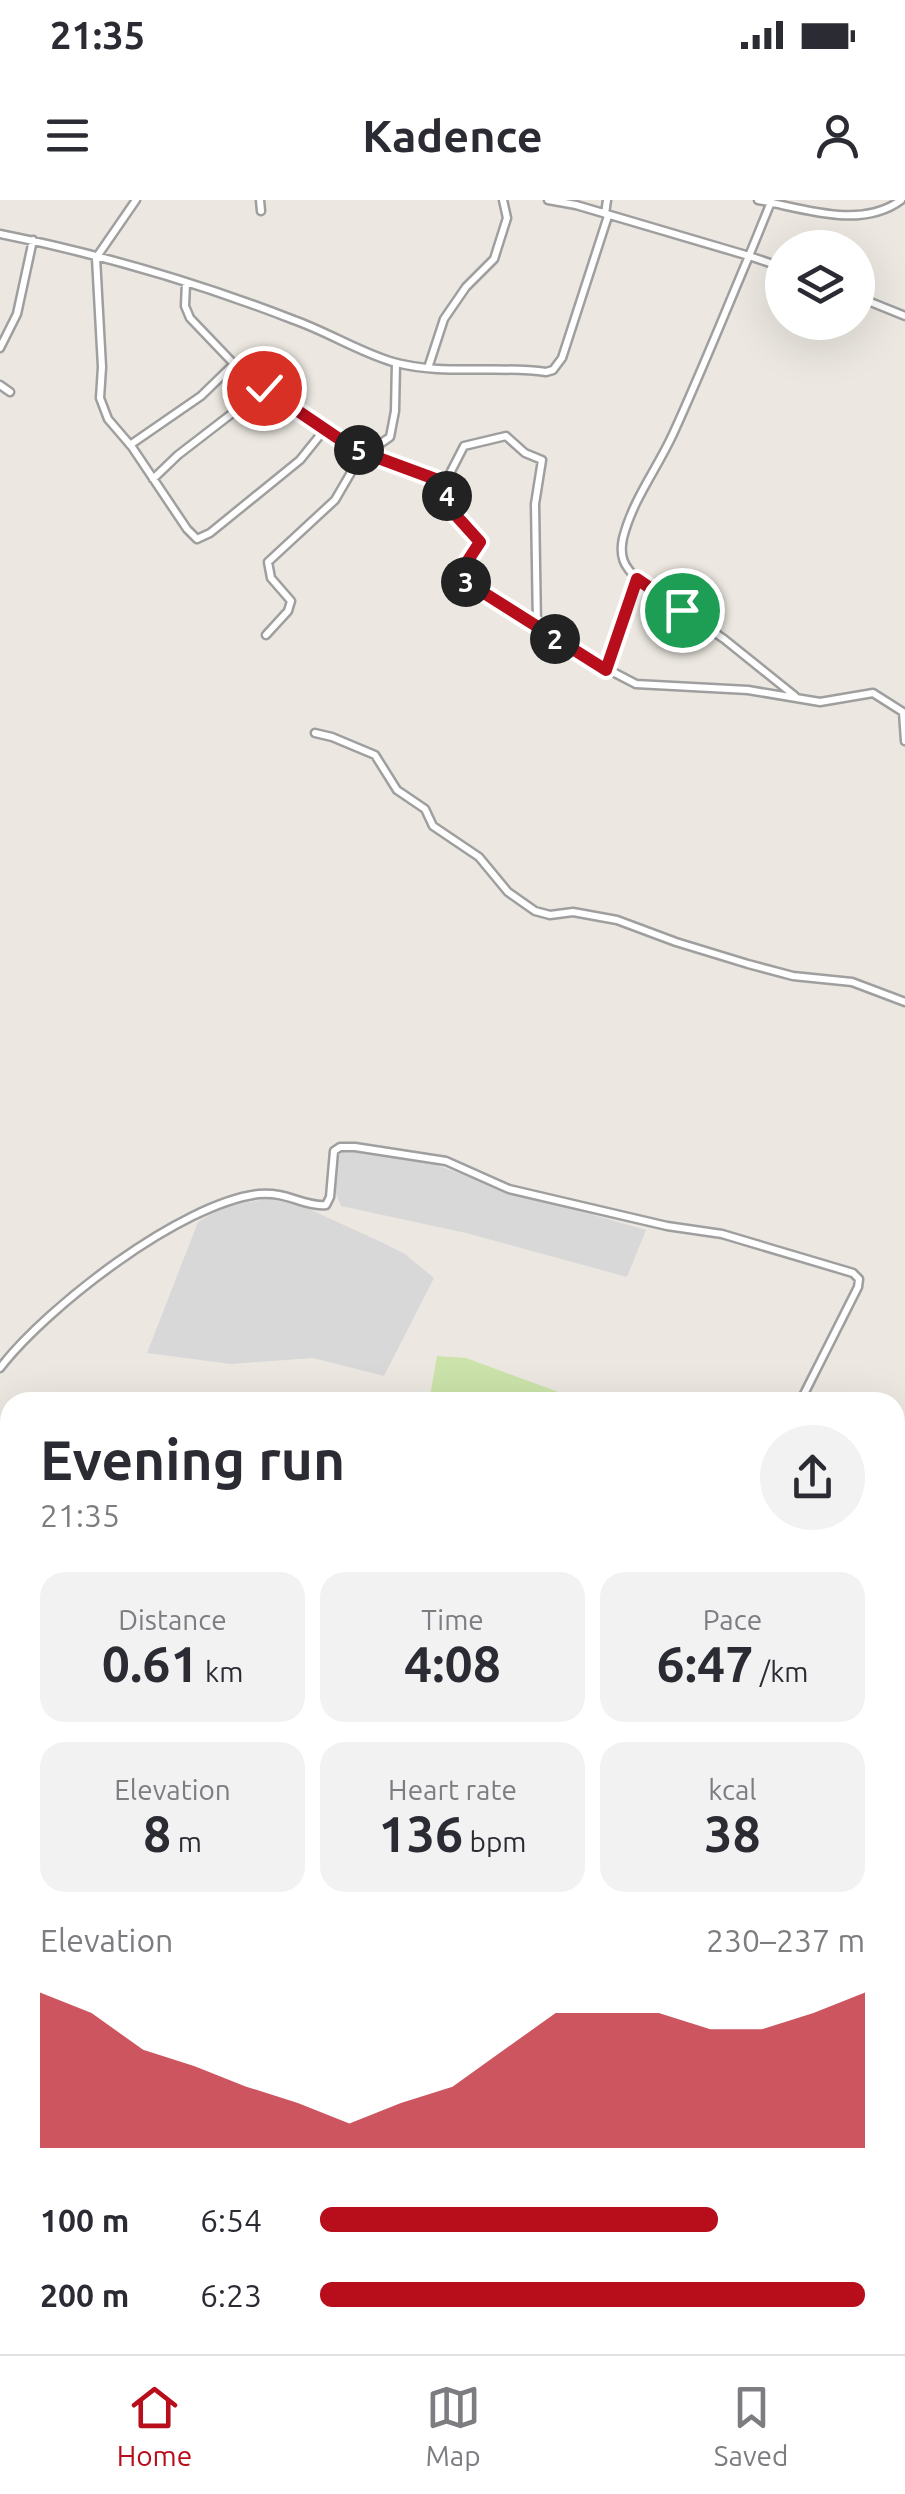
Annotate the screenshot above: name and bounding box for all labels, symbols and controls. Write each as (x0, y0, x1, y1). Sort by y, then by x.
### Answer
text: 21:35 (50, 14, 145, 56)
icon: menu (40, 108, 95, 163)
icon: person (810, 108, 865, 163)
text: Kadence (362, 110, 543, 161)
map controls (765, 230, 875, 340)
button: layers (765, 230, 875, 340)
pin (222, 346, 307, 431)
icon: check (237, 361, 292, 416)
pin: 5 (334, 425, 384, 475)
text: 5 (351, 434, 367, 465)
pin: 4 (422, 471, 472, 521)
text: 4 (439, 480, 455, 511)
pin: 3 (441, 557, 491, 607)
text: 3 (458, 566, 474, 597)
pin (640, 568, 725, 653)
icon: arrive (655, 583, 710, 638)
pin: 2 (530, 614, 580, 664)
text: 2 (547, 623, 563, 654)
button: share (760, 1425, 865, 1530)
text: Evening run (40, 1429, 345, 1490)
text: 21:35 (40, 1497, 120, 1533)
text: Distance (118, 1604, 227, 1635)
text: Time (421, 1604, 484, 1635)
text: Pace (703, 1604, 762, 1635)
text: 0.61 (102, 1635, 199, 1691)
text: 4:08 (404, 1635, 501, 1691)
text: 6:47 (657, 1635, 753, 1691)
text: km (199, 1656, 243, 1687)
text: /km (753, 1656, 808, 1687)
text: Elevation (114, 1774, 231, 1805)
text: Heart rate (388, 1774, 517, 1805)
text: kcal (708, 1774, 757, 1805)
text: 8 (143, 1805, 171, 1861)
text: 136 (379, 1805, 463, 1861)
text: 38 (704, 1805, 761, 1861)
text: m (171, 1826, 202, 1857)
text: bpm (463, 1826, 526, 1857)
text: Elevation (40, 1922, 173, 1958)
text: 230–237 m (706, 1922, 865, 1958)
text: 100 m (40, 2202, 129, 2238)
text: 6:54 (200, 2202, 262, 2238)
text: 200 m (40, 2277, 129, 2313)
text: 6:23 (200, 2277, 262, 2313)
tab: Home (117, 2380, 192, 2471)
tab: Map (425, 2380, 481, 2471)
tab: Saved (714, 2380, 788, 2471)

